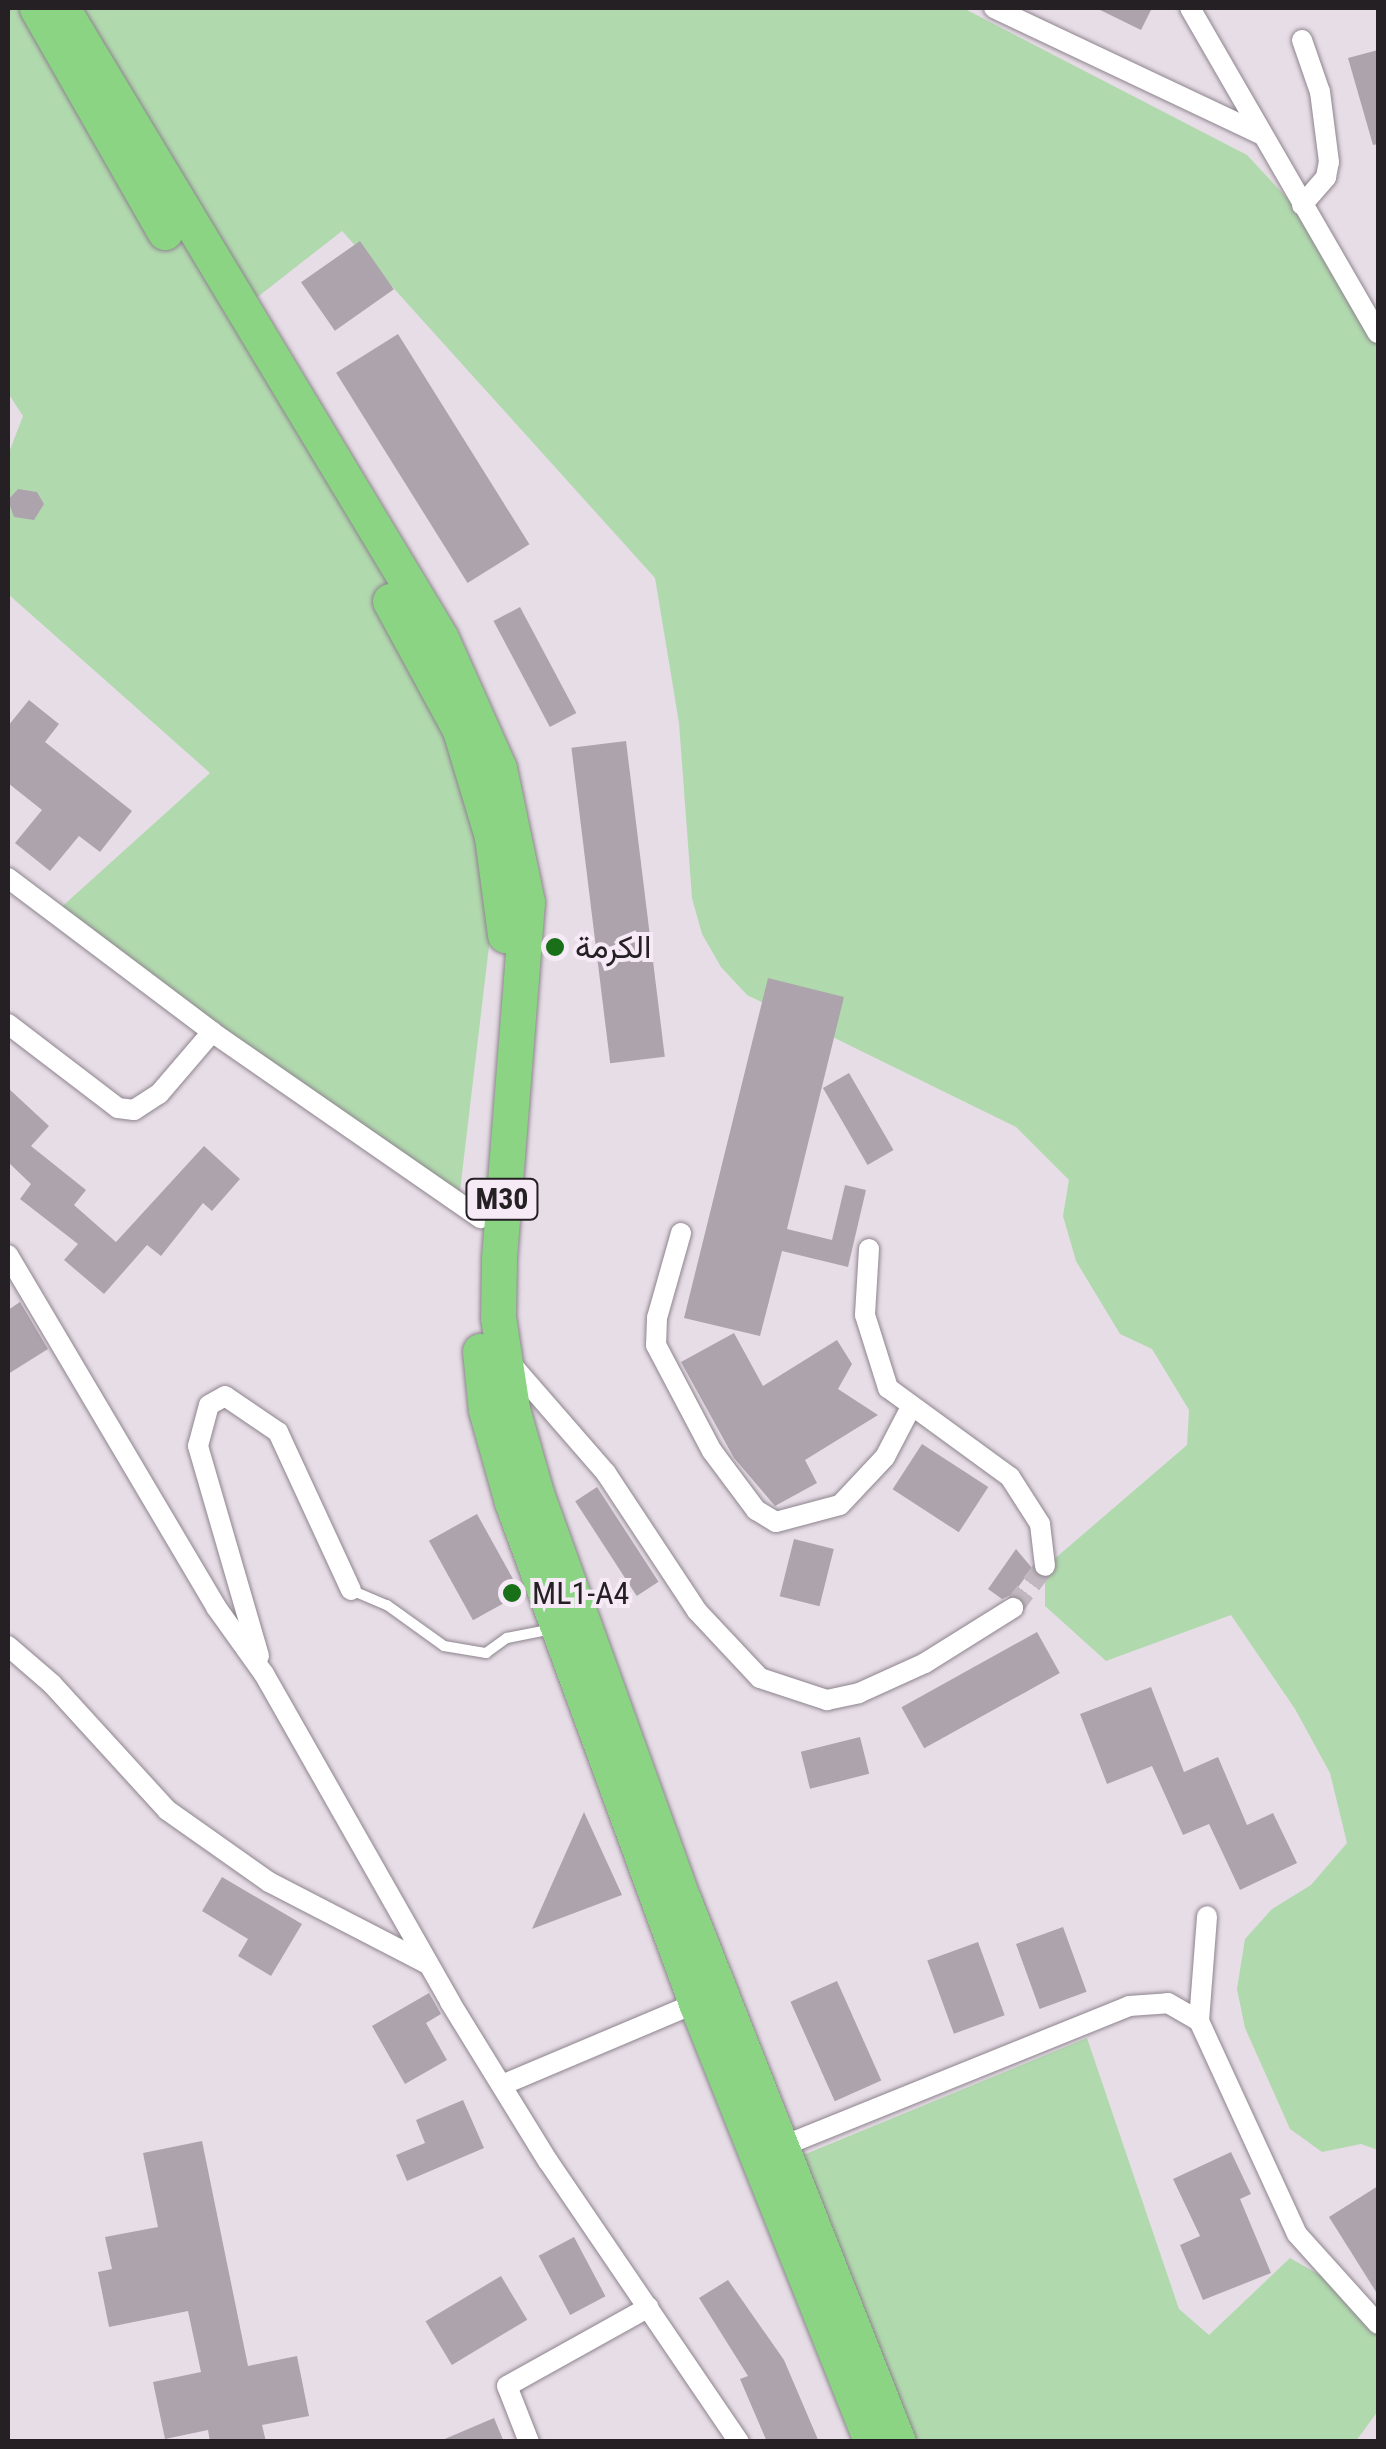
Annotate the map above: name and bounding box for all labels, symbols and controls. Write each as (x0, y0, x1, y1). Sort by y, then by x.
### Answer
place label: الكرمة (575, 928, 652, 966)
marker: الكرمة (544, 936, 566, 958)
road number: M30 (464, 1174, 540, 1224)
place label: ML1-A4 (532, 1574, 629, 1612)
marker: ML1-A4 (501, 1582, 523, 1604)

